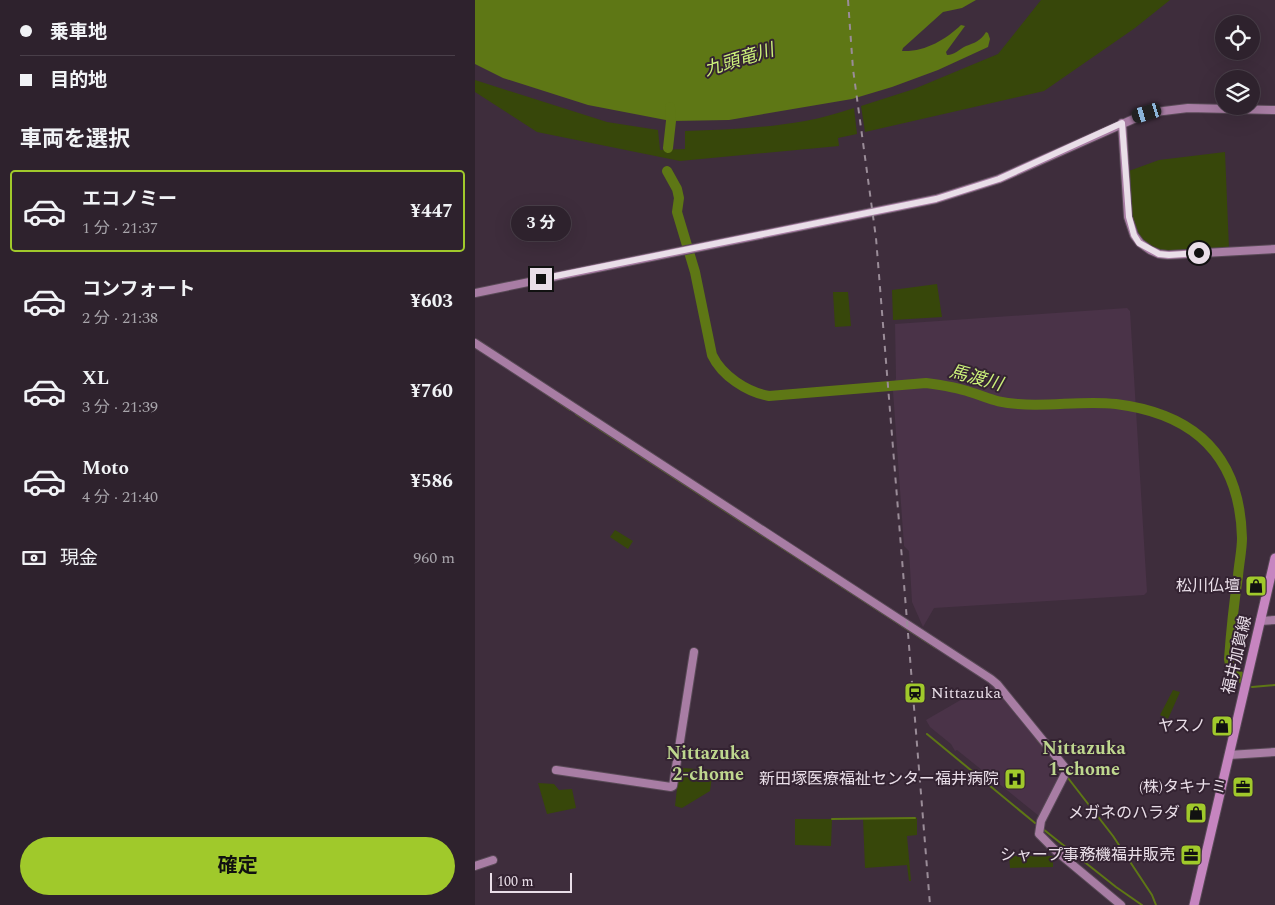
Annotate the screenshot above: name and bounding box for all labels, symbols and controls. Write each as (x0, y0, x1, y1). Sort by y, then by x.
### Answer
map controls (1215, 15, 1260, 115)
button: locate (1215, 15, 1260, 60)
text: 乗車地 (50, 18, 107, 47)
water label: 九頭竜川 (701, 36, 779, 83)
text: 目的地 (50, 66, 107, 95)
button: layers (1215, 70, 1260, 115)
car (1130, 101, 1163, 125)
text: 車両を選択 (20, 123, 130, 156)
text: エコノミー (82, 185, 177, 214)
icon: car (22, 189, 67, 234)
text: ¥447 (410, 197, 453, 226)
callout: 3 分 (511, 206, 571, 242)
text: 3 分 (527, 211, 555, 235)
text: 1 分 · 21:37 (82, 216, 158, 240)
route start (1188, 242, 1210, 264)
route end (530, 268, 552, 290)
text: コンフォート (82, 275, 195, 304)
icon: car (22, 279, 67, 324)
text: ¥603 (410, 287, 453, 316)
text: 2 分 · 21:38 (82, 306, 158, 330)
water label: 馬渡川 (946, 358, 1008, 399)
text: XL (82, 364, 109, 393)
icon: car (22, 369, 67, 414)
text: ¥760 (410, 377, 453, 406)
text: 3 分 · 21:39 (82, 395, 158, 419)
text: Moto (82, 454, 129, 483)
icon: car (22, 459, 67, 504)
text: ¥586 (410, 467, 453, 496)
text: 4 分 · 21:40 (82, 485, 158, 509)
icon: cash (20, 544, 48, 572)
text: 現金 (60, 544, 98, 573)
text: 960 m (413, 546, 455, 570)
place label: 松川仏壇 (1176, 574, 1240, 598)
shop icon: 松川仏壇 (1244, 574, 1268, 598)
street label: 福井加賀線 (1216, 613, 1258, 697)
station icon: Nittazuka (903, 681, 927, 705)
place label: Nittazuka (931, 681, 1001, 705)
place label: ヤスノ (1158, 714, 1206, 738)
shop icon: ヤスノ (1210, 714, 1234, 738)
district label: Nittazuka 1-chome (1042, 735, 1126, 783)
district label: Nittazuka 2-chome (666, 740, 750, 788)
place label: 新田塚医療福祉センター福井病院 (759, 767, 999, 791)
hospital icon: 新田塚医療福祉センター福井病院 (1003, 767, 1027, 791)
place label: (株)タキナミ (1139, 775, 1227, 799)
office icon: (株)タキナミ (1231, 775, 1255, 799)
place label: メガネのハラダ (1068, 801, 1180, 825)
shop icon: メガネのハラダ (1184, 801, 1208, 825)
button: 確定 (20, 837, 455, 895)
place label: シャープ事務機福井販売 (1000, 843, 1175, 867)
office icon: シャープ事務機福井販売 (1179, 843, 1203, 867)
scale bar (490, 870, 573, 893)
text: 100 m (497, 871, 534, 892)

